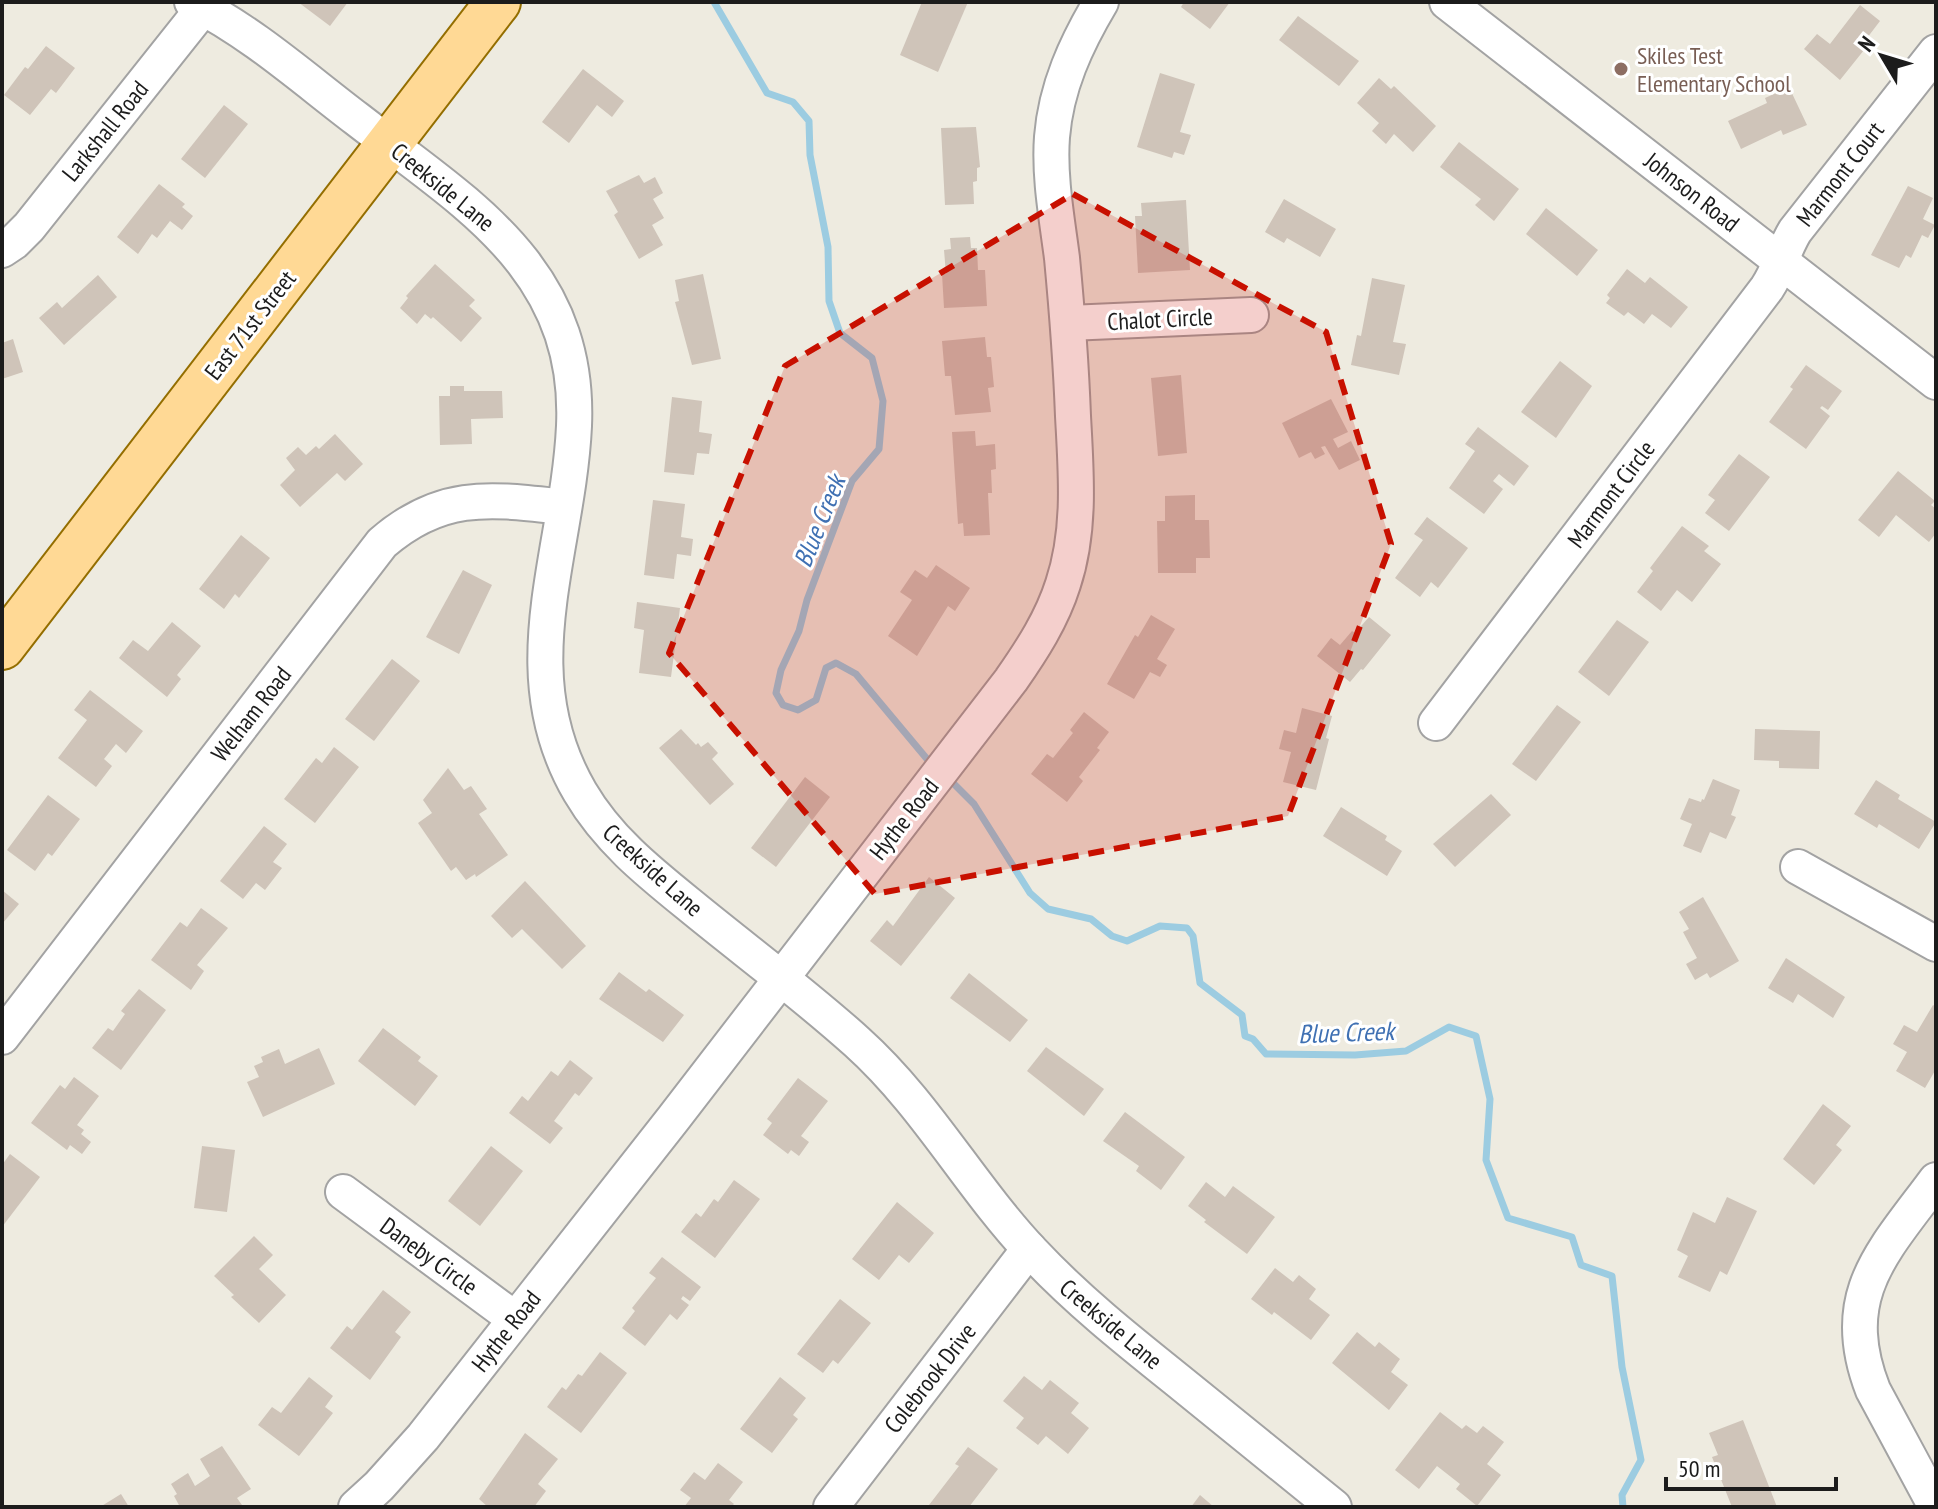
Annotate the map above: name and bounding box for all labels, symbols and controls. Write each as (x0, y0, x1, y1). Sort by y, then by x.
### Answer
north arrow (1842, 16, 1922, 96)
text: N (1852, 30, 1881, 57)
place label: Skiles Test Elementary School (1637, 40, 1791, 99)
marker: Skiles Test Elementary School (1612, 60, 1630, 78)
street label: Larkshall Road (55, 74, 155, 188)
street label: Marmont Court (1789, 115, 1891, 233)
street label: Creekside Lane (385, 136, 501, 238)
street label: Johnson Road (1637, 145, 1746, 239)
street label: East 71st Street (198, 264, 303, 386)
street label: Chalot Circle (1106, 301, 1214, 337)
street label: Marmont Circle (1561, 434, 1661, 554)
water label: Blue Creek (786, 468, 853, 572)
street label: Welham Road (204, 660, 298, 768)
street label: Hythe Road (863, 772, 945, 866)
street label: Creekside Lane (596, 817, 710, 923)
water label: Blue Creek (1298, 1014, 1397, 1050)
street label: Daneby Circle (374, 1210, 484, 1302)
street label: Creekside Lane (1053, 1272, 1169, 1376)
street label: Hythe Road (465, 1284, 547, 1378)
street label: Colebrook Drive (877, 1317, 983, 1439)
scale bar (1666, 1441, 1836, 1491)
text: 50 m (1678, 1453, 1720, 1484)

